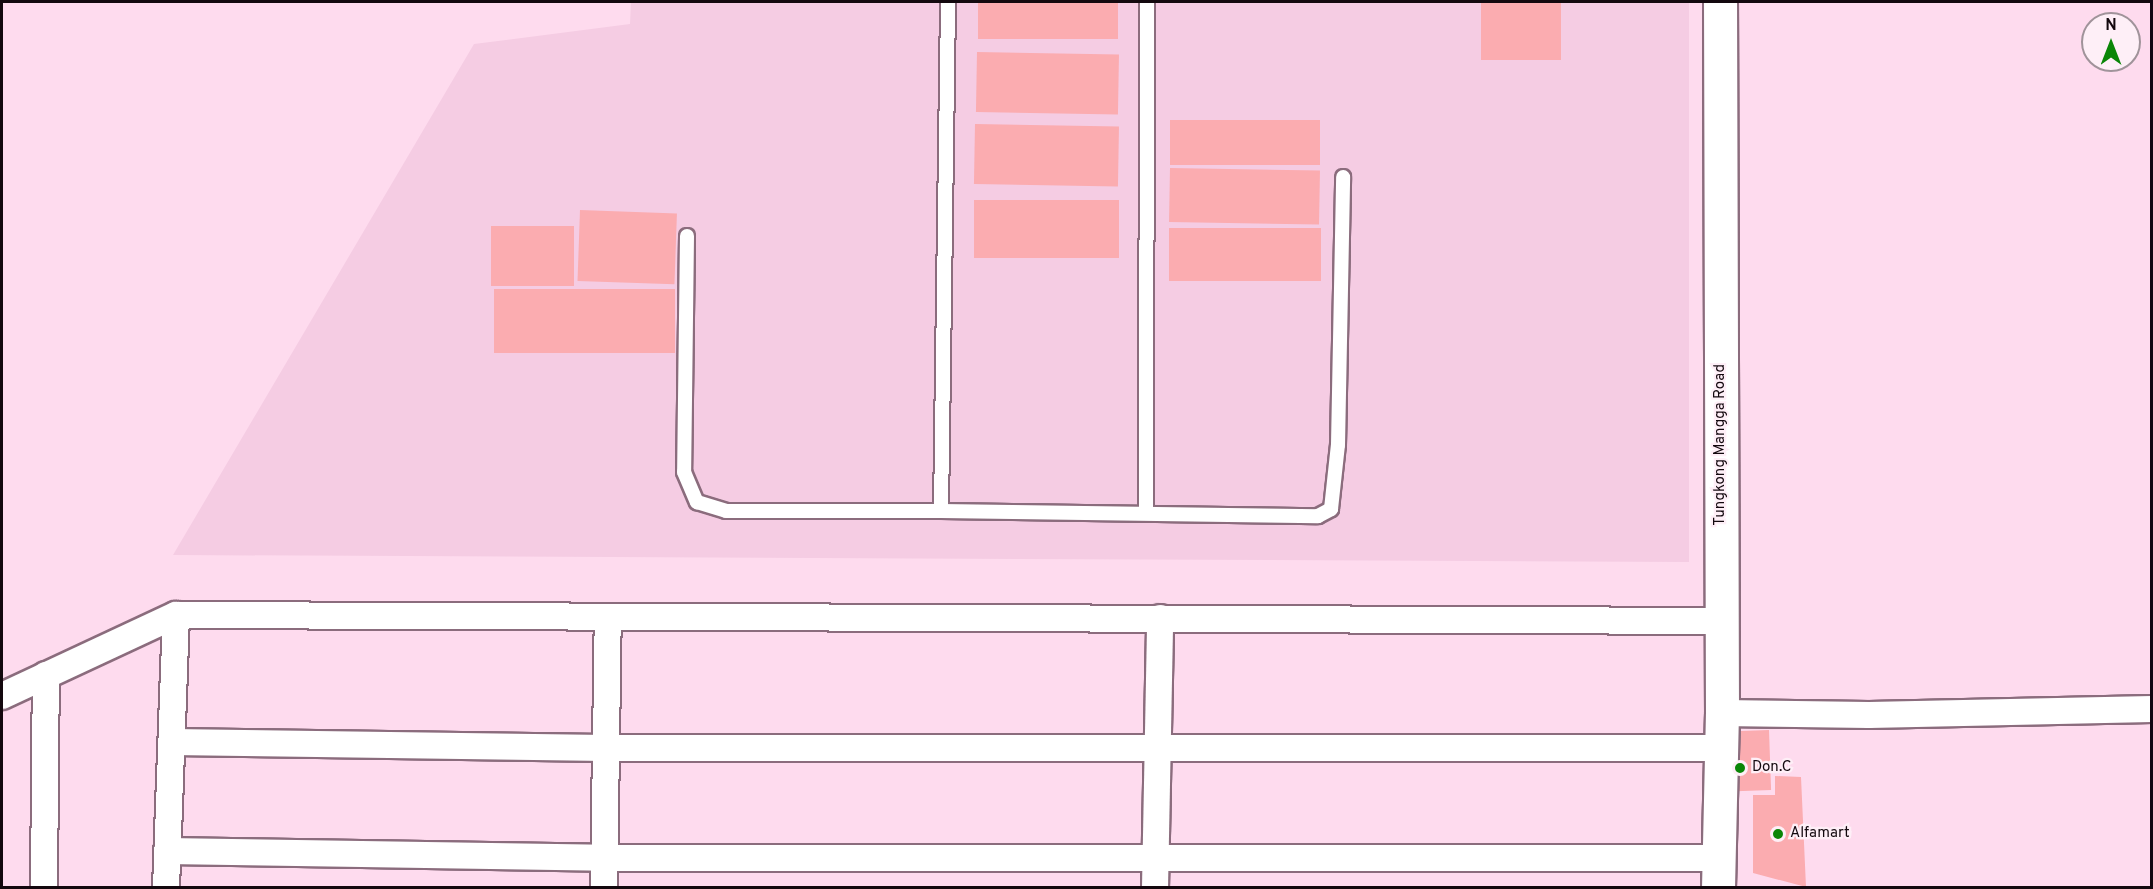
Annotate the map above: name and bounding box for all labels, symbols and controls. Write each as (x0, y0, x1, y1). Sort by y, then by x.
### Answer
north arrow (2081, 12, 2141, 72)
text: N (2105, 16, 2117, 36)
street label: Tungkong Mangga Road (1712, 364, 1730, 526)
place label: Don.C (1752, 759, 1791, 777)
marker: Don.C (1733, 761, 1747, 775)
place label: Alfamart (1790, 825, 1850, 843)
marker: Alfamart (1771, 827, 1785, 841)

